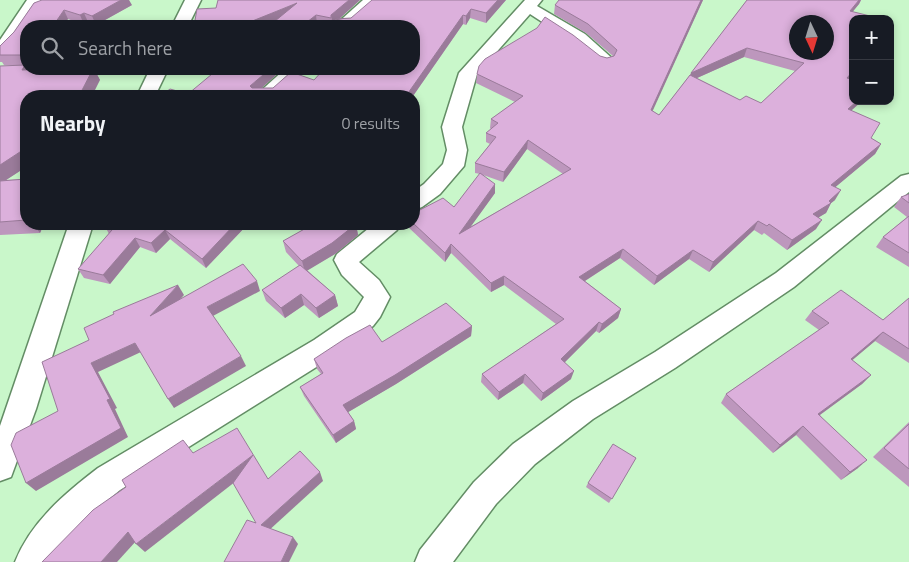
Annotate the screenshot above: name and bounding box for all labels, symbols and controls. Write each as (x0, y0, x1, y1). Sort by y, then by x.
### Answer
north arrow (789, 15, 834, 60)
map controls (849, 15, 894, 105)
button: + (849, 15, 894, 60)
search box (20, 20, 420, 75)
text: Search here (78, 33, 172, 62)
icon: search (38, 34, 66, 62)
button: − (849, 60, 894, 105)
text: Nearby (40, 107, 105, 139)
text: 0 results (341, 111, 400, 135)

